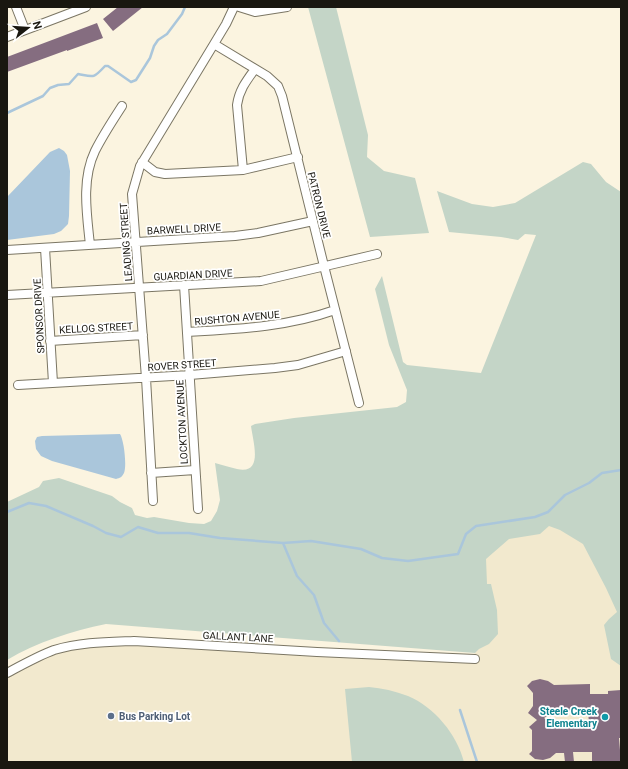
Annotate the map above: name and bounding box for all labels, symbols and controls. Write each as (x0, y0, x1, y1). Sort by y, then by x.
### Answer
north arrow (8, 8, 48, 48)
text: N (30, 20, 45, 31)
street label: PATRON DRIVE (305, 171, 333, 239)
street label: LEADING STREET (118, 202, 134, 282)
street label: BARWELL DRIVE (147, 222, 222, 236)
street label: GUARDIAN DRIVE (153, 267, 233, 283)
street label: SPONSOR DRIVE (32, 278, 46, 354)
street label: RUSHTON AVENUE (194, 309, 280, 327)
street label: KELLOG STREET (59, 321, 133, 335)
street label: ROVER STREET (147, 357, 217, 373)
street label: LOCKTON AVENUE (174, 379, 190, 464)
street label: GALLANT LANE (202, 630, 274, 644)
place label: Steele Creek Elementary (540, 706, 598, 729)
marker: Bus Parking Lot (106, 711, 116, 721)
place label: Bus Parking Lot (119, 711, 191, 722)
marker: Steele Creek Elementary (600, 712, 610, 722)

